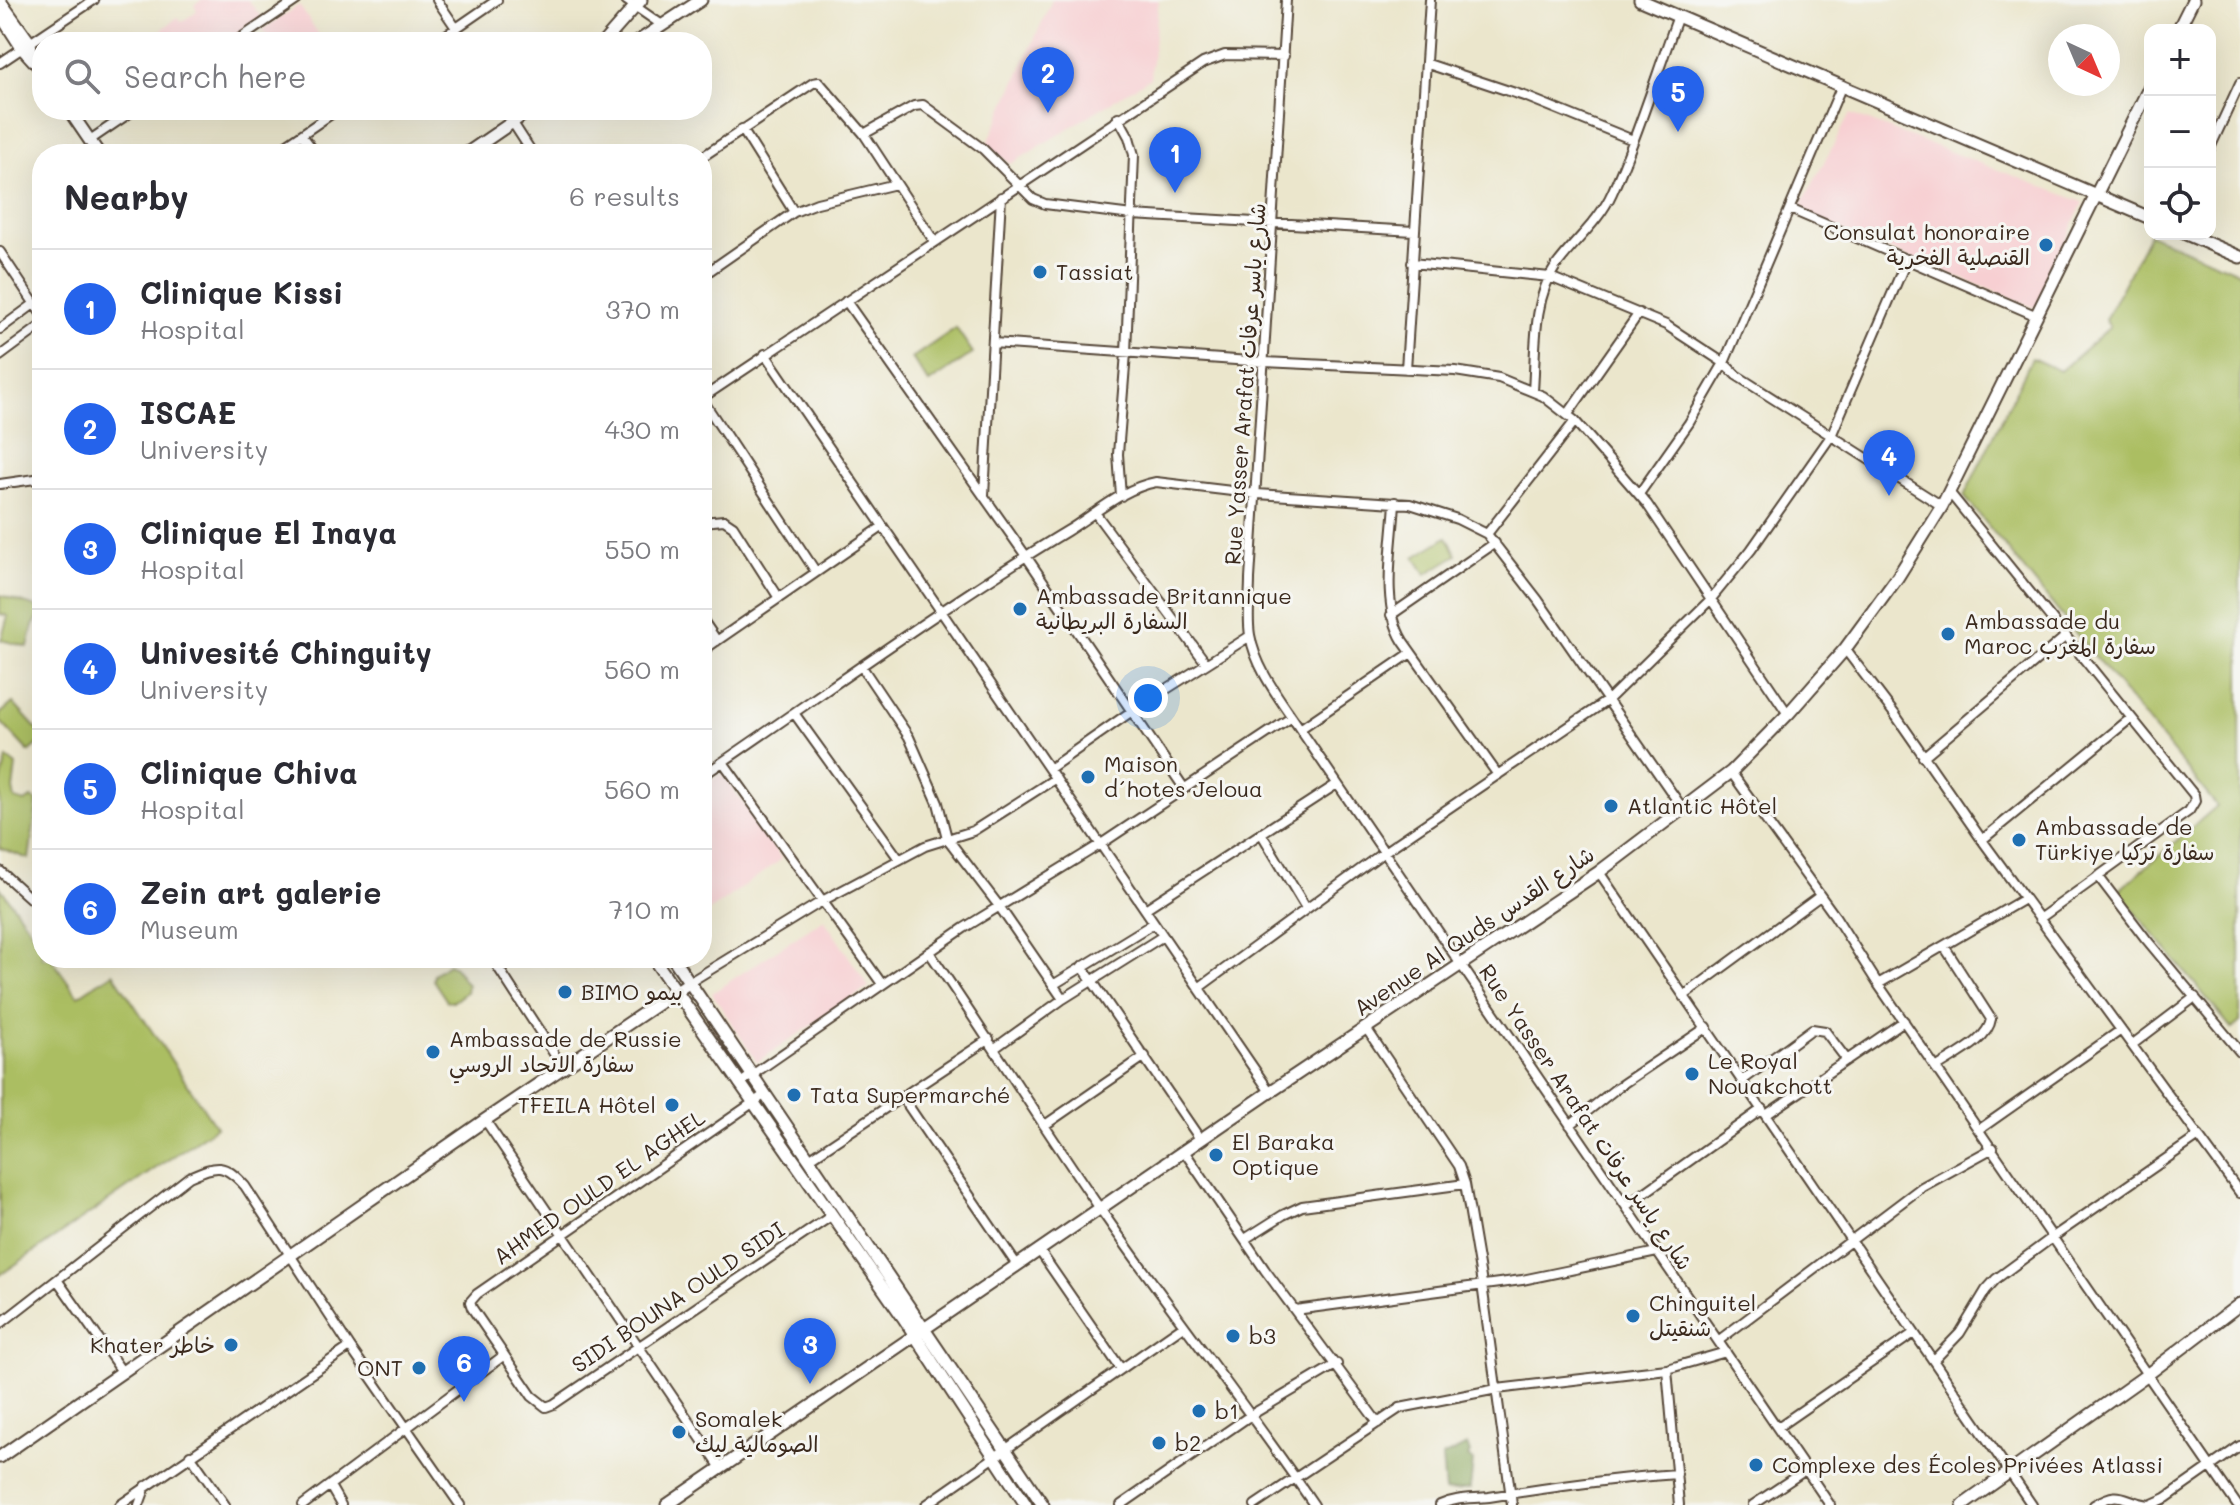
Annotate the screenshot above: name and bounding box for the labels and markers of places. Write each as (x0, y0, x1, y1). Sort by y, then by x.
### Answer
pin: 2 (1022, 47, 1074, 113)
pin: 5 (1652, 66, 1704, 132)
pin: 1 (1149, 127, 1201, 193)
place label: Consulat honoraire القنصلية الفخرية (1824, 217, 2030, 271)
marker: Consulat honoraire القنصلية الفخرية (2037, 236, 2055, 254)
place label: Tassiat (1056, 257, 1133, 286)
marker: Tassiat (1031, 263, 1049, 281)
pin: 4 (1863, 430, 1915, 496)
place label: Ambassade Britannique السفارة البريطانية (1036, 581, 1292, 635)
marker: Ambassade Britannique السفارة البريطانية (1011, 600, 1029, 618)
place label: Ambassade du Maroc سفارة المغرب (1964, 606, 2156, 660)
marker: Ambassade du Maroc سفارة المغرب (1939, 625, 1957, 643)
place label: Maison d´hotes Jeloua (1104, 749, 1263, 803)
marker: Maison d´hotes Jeloua (1079, 768, 1097, 786)
place label: Atlantic Hôtel (1627, 791, 1777, 820)
marker: Atlantic Hôtel (1602, 797, 1620, 815)
place label: Ambassade de Türkiye سفارة تركيا (2035, 812, 2215, 866)
marker: Ambassade de Türkiye سفارة تركيا (2010, 831, 2028, 849)
place label: BIMO بيمو (581, 977, 683, 1006)
marker: BIMO بيمو (556, 983, 574, 1001)
place label: Ambassade de Russie سفارة الاتحاد الروسي (449, 1024, 682, 1084)
marker: Ambassade de Russie سفارة الاتحاد الروسي (424, 1043, 442, 1061)
place label: Le Royal Nouakchott (1708, 1046, 1832, 1100)
marker: Le Royal Nouakchott (1683, 1065, 1701, 1083)
place label: Tata Supermarché (810, 1080, 1010, 1109)
marker: Tata Supermarché (785, 1086, 803, 1104)
place label: TFEILA Hôtel (518, 1090, 656, 1119)
marker: TFEILA Hôtel (663, 1096, 681, 1114)
place label: El Baraka Optique (1232, 1127, 1335, 1181)
marker: El Baraka Optique (1207, 1146, 1225, 1164)
place label: Chinguitel شنقيتل (1649, 1288, 1756, 1342)
marker: Chinguitel شنقيتل (1624, 1307, 1642, 1325)
pin: 3 (784, 1318, 836, 1384)
place label: b3 (1249, 1321, 1276, 1350)
marker: b3 (1224, 1327, 1242, 1345)
place label: Khater خاطر (90, 1330, 215, 1359)
marker: Khater خاطر (222, 1336, 240, 1354)
pin: 6 (438, 1336, 490, 1402)
place label: ONT (357, 1353, 403, 1382)
marker: ONT (410, 1359, 428, 1377)
place label: b1 (1215, 1396, 1239, 1425)
marker: b1 (1190, 1402, 1208, 1420)
place label: Somalek الصومالية ليك (695, 1404, 819, 1458)
marker: Somalek الصومالية ليك (670, 1423, 688, 1441)
place label: b2 (1175, 1428, 1201, 1457)
marker: b2 (1150, 1434, 1168, 1452)
place label: Complexe des Écoles Privées Atlassi (1772, 1450, 2163, 1479)
marker: Complexe des Écoles Privées Atlassi (1747, 1456, 1765, 1474)

